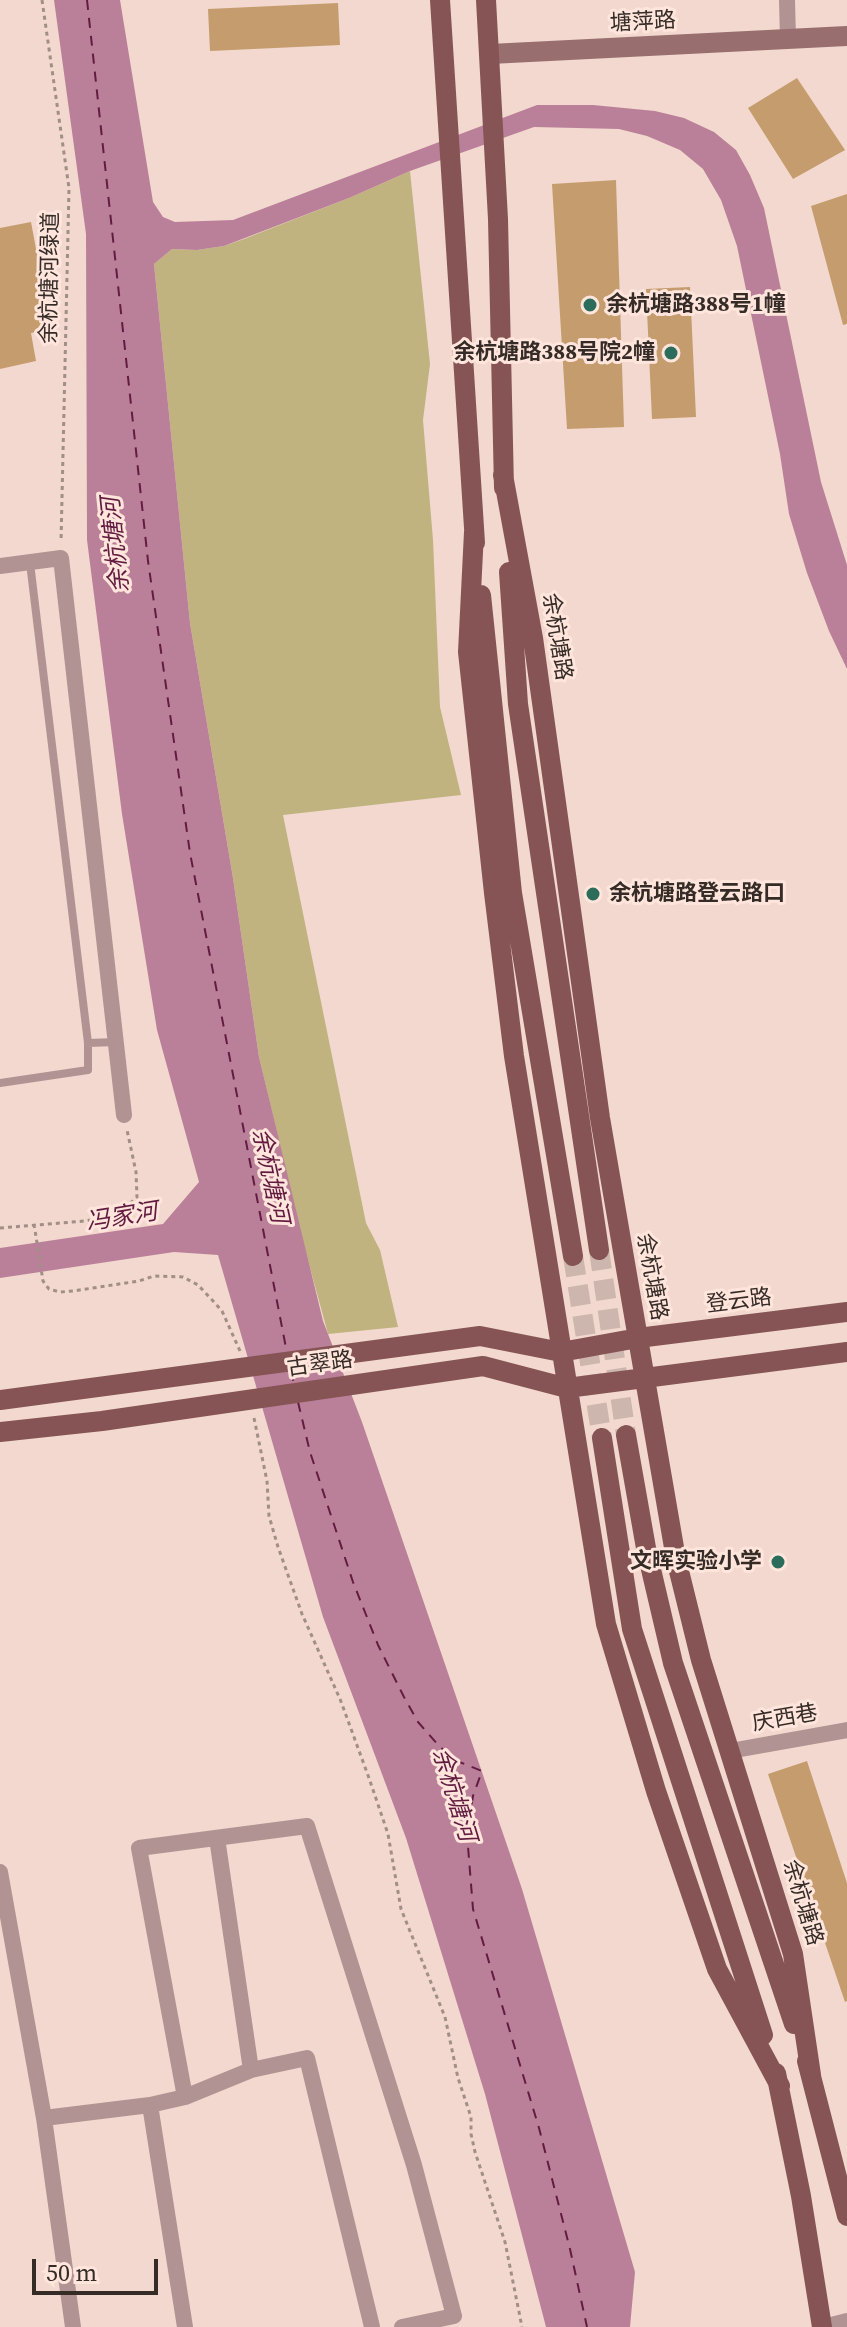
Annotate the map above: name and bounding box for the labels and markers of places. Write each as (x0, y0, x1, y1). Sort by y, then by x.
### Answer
place label: 余杭塘路388号1幢 (606, 292, 786, 318)
marker: 余杭塘路388号1幢 (581, 296, 599, 314)
place label: 余杭塘路388号院2幢 (453, 340, 655, 366)
marker: 余杭塘路388号院2幢 (662, 344, 680, 362)
place label: 余杭塘路登云路口 (609, 881, 785, 907)
marker: 余杭塘路登云路口 (584, 885, 602, 903)
place label: 文晖实验小学 (630, 1549, 762, 1575)
marker: 文晖实验小学 (769, 1553, 787, 1571)

